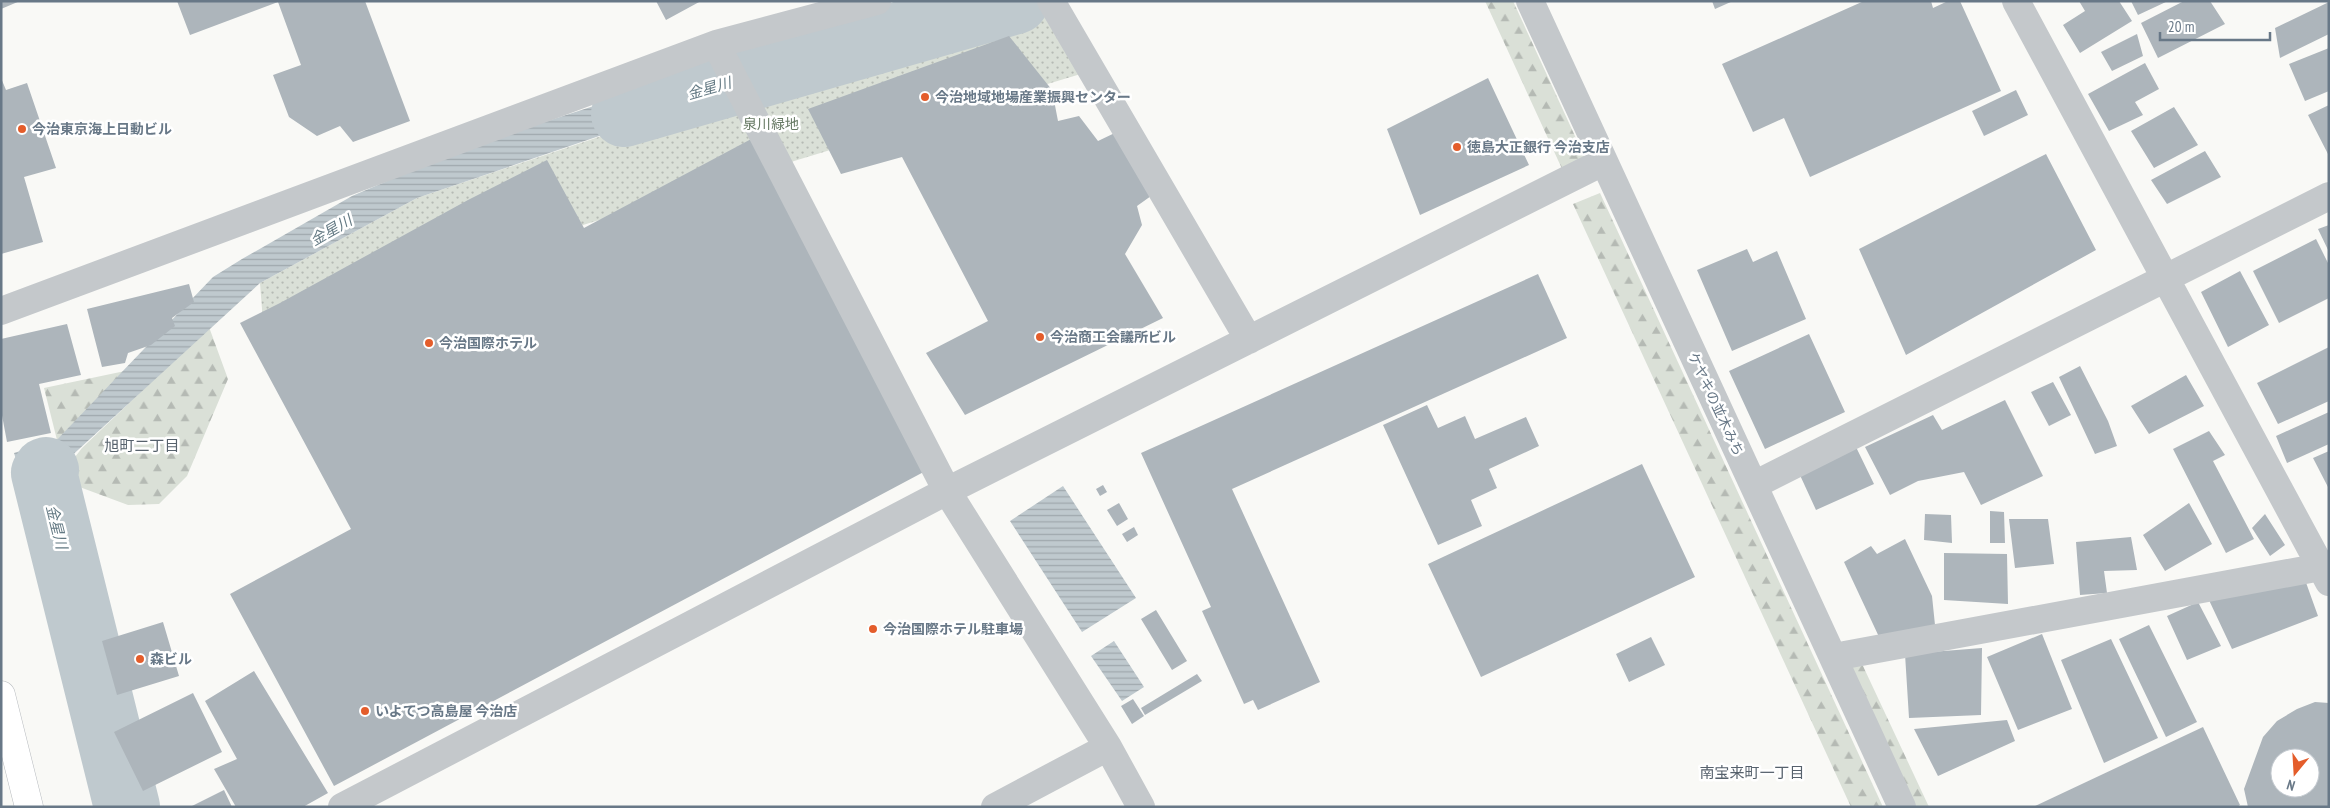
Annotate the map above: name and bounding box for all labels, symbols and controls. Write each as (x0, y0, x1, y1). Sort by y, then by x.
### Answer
scale bar (2160, 10, 2270, 42)
text: 20 m (2168, 17, 2194, 36)
water label: 金星川 (685, 72, 735, 103)
place label: 今治地域地場産業振興センター (935, 88, 1131, 106)
marker: 今治地域地場産業振興センター (919, 91, 931, 103)
park label: 泉川緑地 (743, 115, 799, 133)
place label: 今治東京海上日動ビル (32, 120, 172, 138)
marker: 今治東京海上日動ビル (16, 123, 28, 135)
place label: 徳島大正銀行 今治支店 (1467, 138, 1610, 156)
marker: 徳島大正銀行 今治支店 (1451, 141, 1463, 153)
water label: 金星川 (307, 210, 357, 249)
place label: 今治商工会議所ビル (1050, 328, 1176, 346)
marker: 今治商工会議所ビル (1034, 331, 1046, 343)
place label: 今治国際ホテル (439, 334, 537, 352)
marker: 今治国際ホテル (423, 337, 435, 349)
street label: ケヤキの並木みち (1684, 349, 1748, 459)
district label: 旭町二丁目 (104, 436, 180, 455)
water label: 金星川 (42, 503, 72, 553)
place label: 今治国際ホテル駐車場 (883, 620, 1023, 638)
marker: 今治国際ホテル駐車場 (867, 623, 879, 635)
place label: 森ビル (150, 650, 192, 668)
marker: 森ビル (134, 653, 146, 665)
place label: いよてつ高島屋 今治店 (375, 702, 517, 720)
marker: いよてつ高島屋 今治店 (359, 705, 371, 717)
north arrow (2270, 748, 2320, 798)
district label: 南宝来町一丁目 (1699, 763, 1805, 782)
text: N (2285, 776, 2297, 795)

